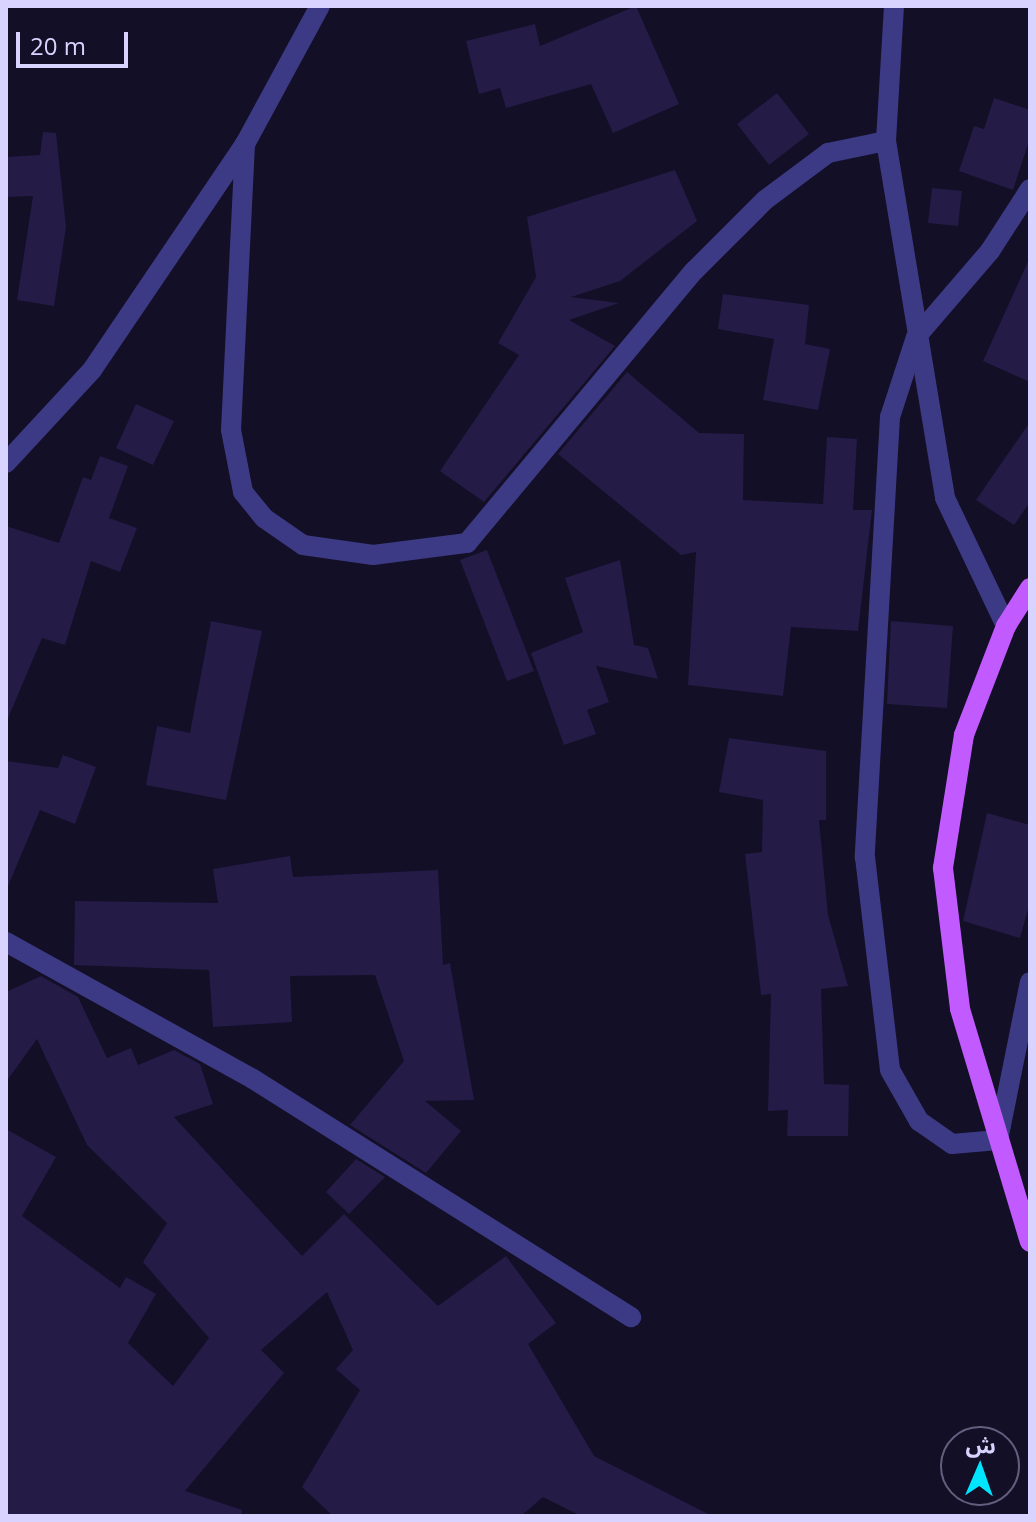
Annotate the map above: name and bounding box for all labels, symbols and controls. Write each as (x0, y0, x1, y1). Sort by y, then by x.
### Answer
scale bar (20, 16, 132, 66)
text: 20 m (30, 29, 86, 62)
north arrow (940, 1426, 1020, 1506)
text: ش (965, 1428, 996, 1460)

